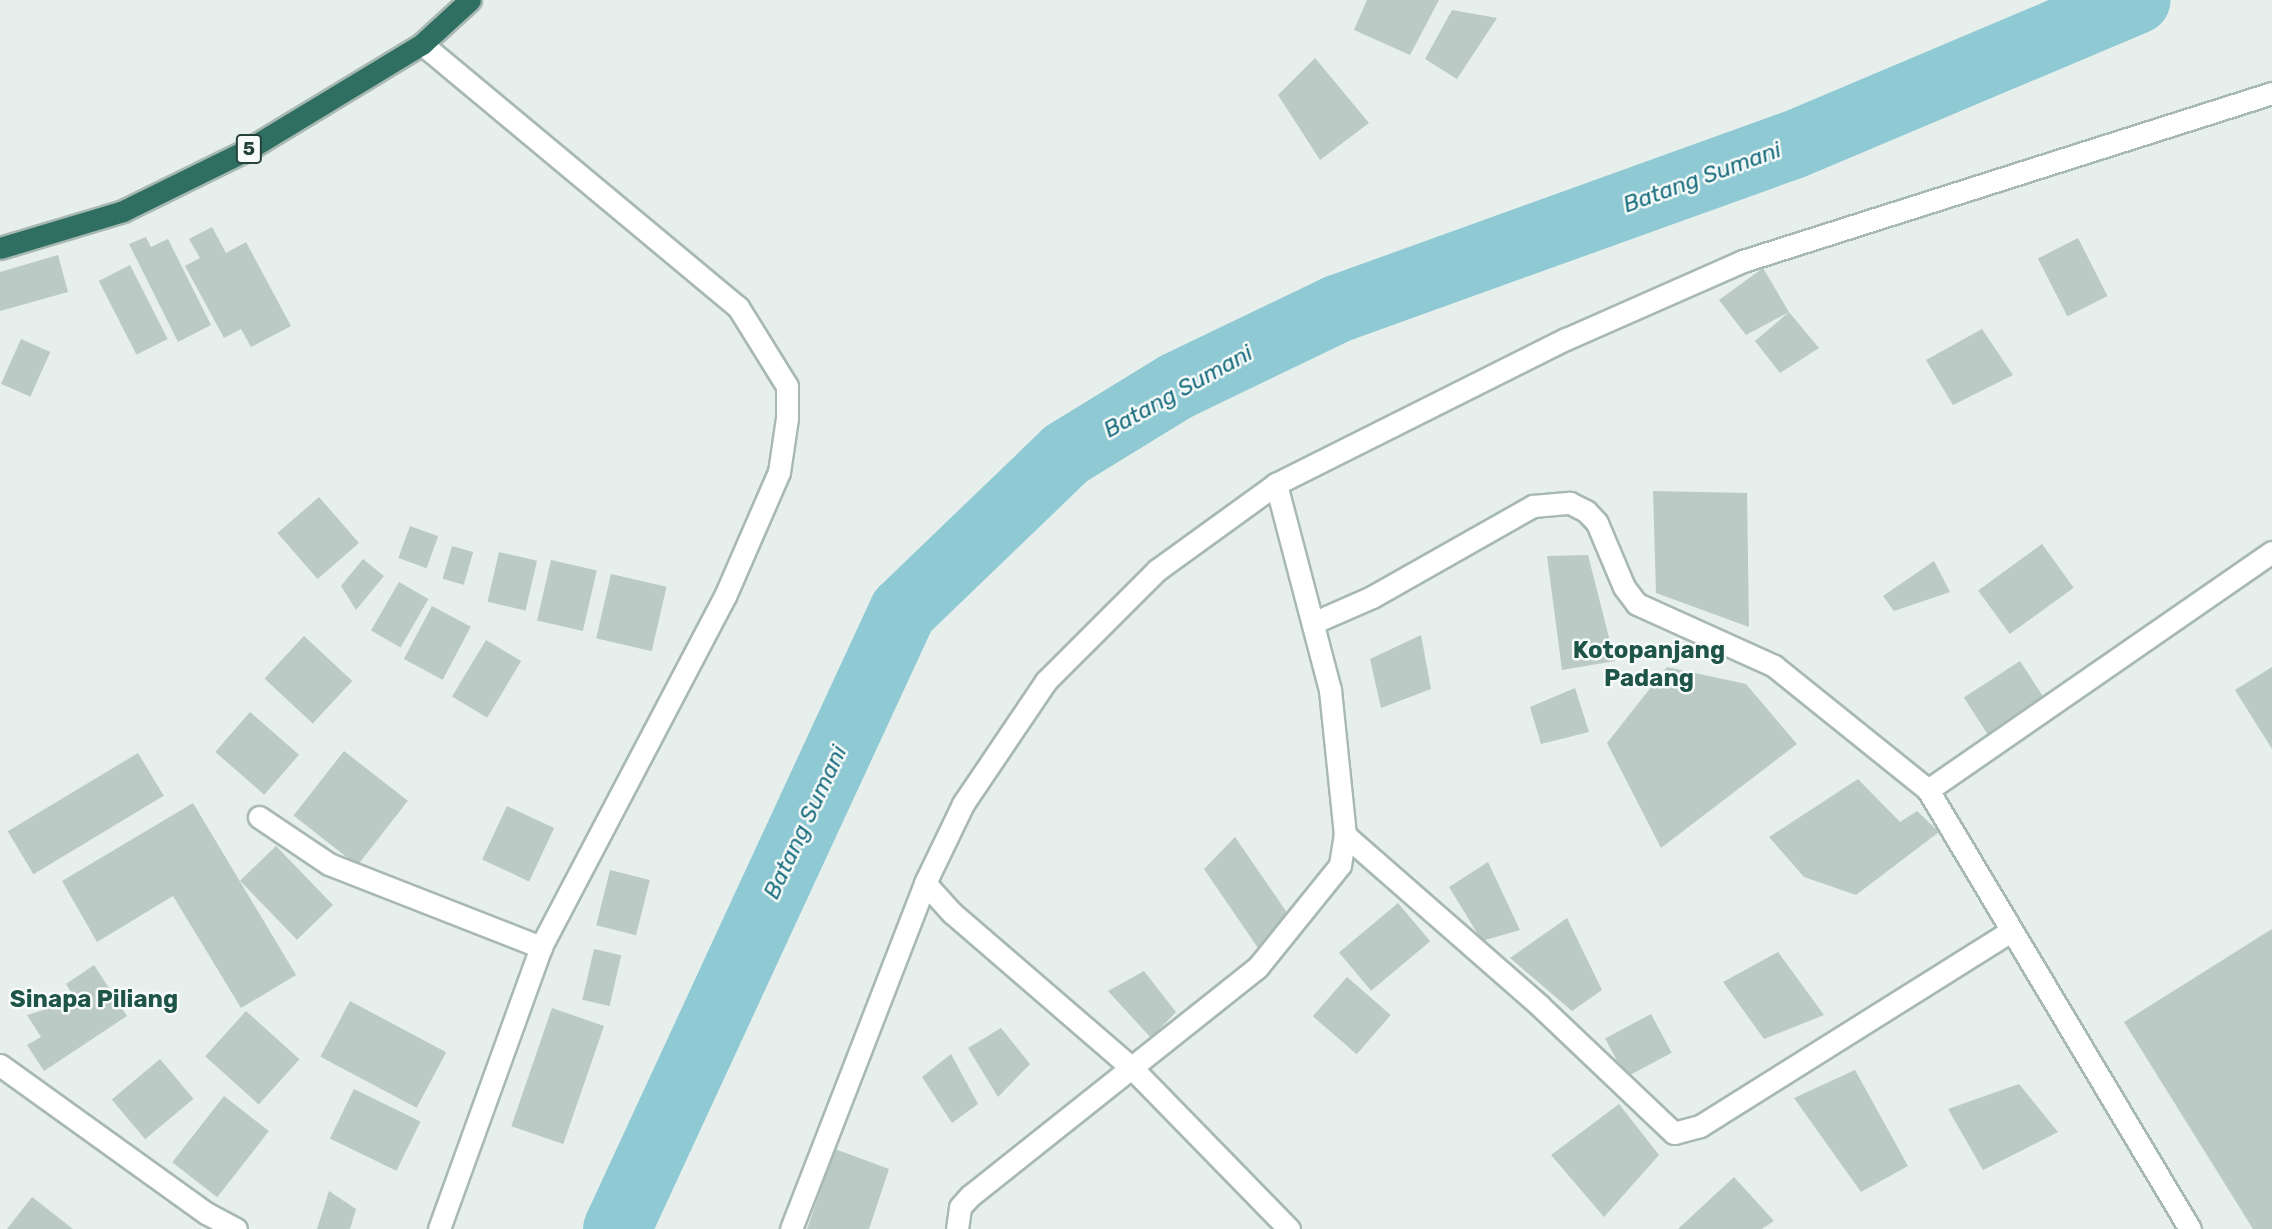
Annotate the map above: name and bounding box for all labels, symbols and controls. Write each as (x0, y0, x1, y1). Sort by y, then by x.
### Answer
road number: 5 (235, 134, 263, 164)
water label: Batang Sumani (1619, 136, 1785, 218)
water label: Batang Sumani (1099, 339, 1257, 443)
district label: Kotopanjang Padang (1573, 637, 1725, 693)
water label: Batang Sumani (757, 741, 853, 903)
district label: Sinapa Piliang (10, 986, 178, 1014)

